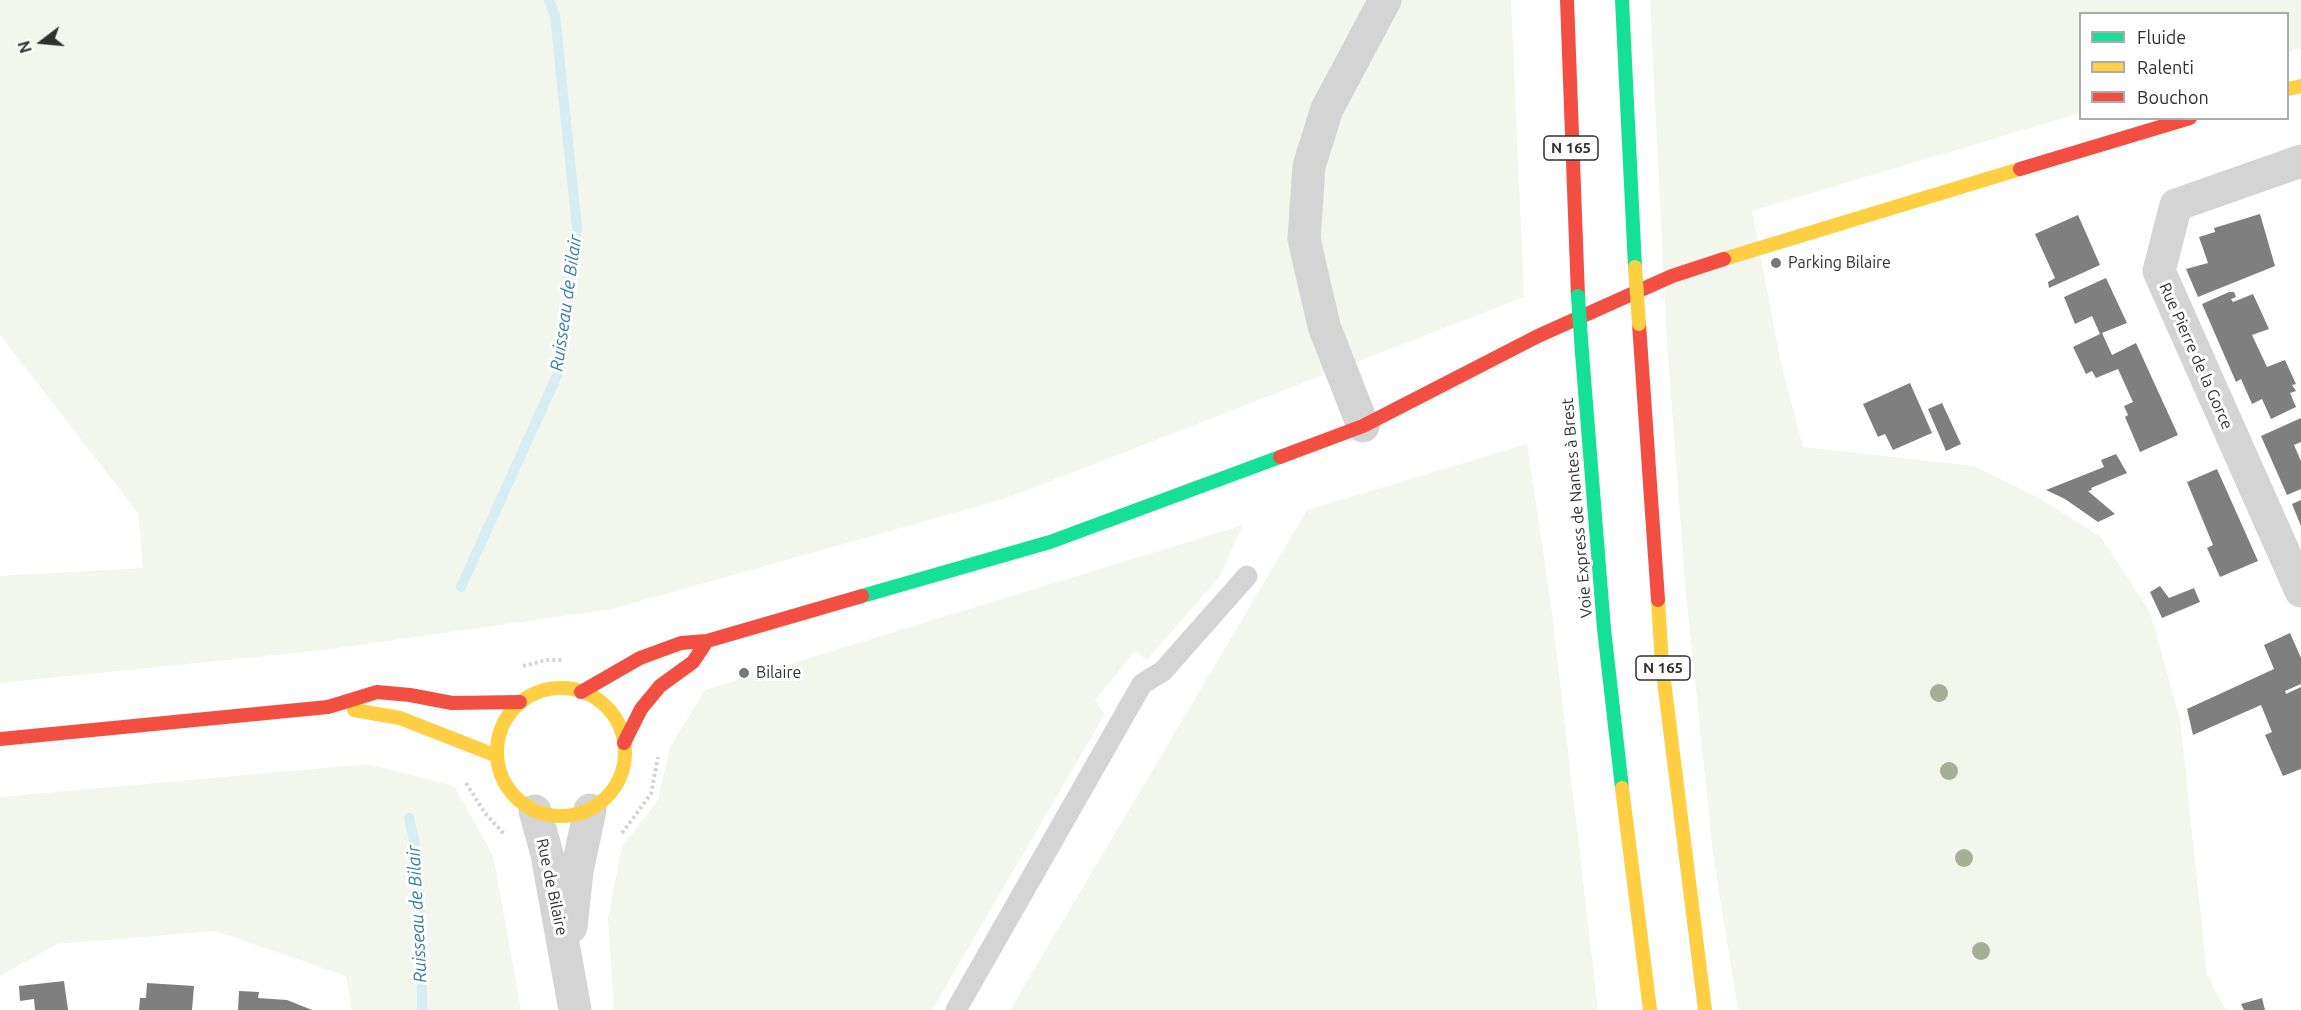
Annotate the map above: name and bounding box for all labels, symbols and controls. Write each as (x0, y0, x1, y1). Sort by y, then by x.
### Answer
north arrow (12, 12, 72, 72)
legend (2079, 12, 2289, 120)
text: Fluide (2137, 27, 2186, 47)
text: N (14, 39, 35, 55)
text: Ralenti (2137, 57, 2194, 77)
text: Bouchon (2137, 87, 2209, 107)
road number: N 165 (1544, 136, 1598, 160)
water label: Ruisseau de Bilair (546, 233, 586, 373)
place label: Parking Bilaire (1788, 253, 1891, 273)
marker: Parking Bilaire (1769, 256, 1783, 270)
street label: Rue Pierre de la Gorce (2155, 280, 2237, 432)
street label: Voie Express de Nantes à Brest (1558, 397, 1596, 619)
road number: N 165 (1636, 656, 1690, 680)
place label: Bilaire (756, 663, 801, 683)
marker: Bilaire (737, 666, 751, 680)
street label: Rue de Bilaire (532, 837, 572, 937)
water label: Ruisseau de Bilair (403, 845, 431, 983)

